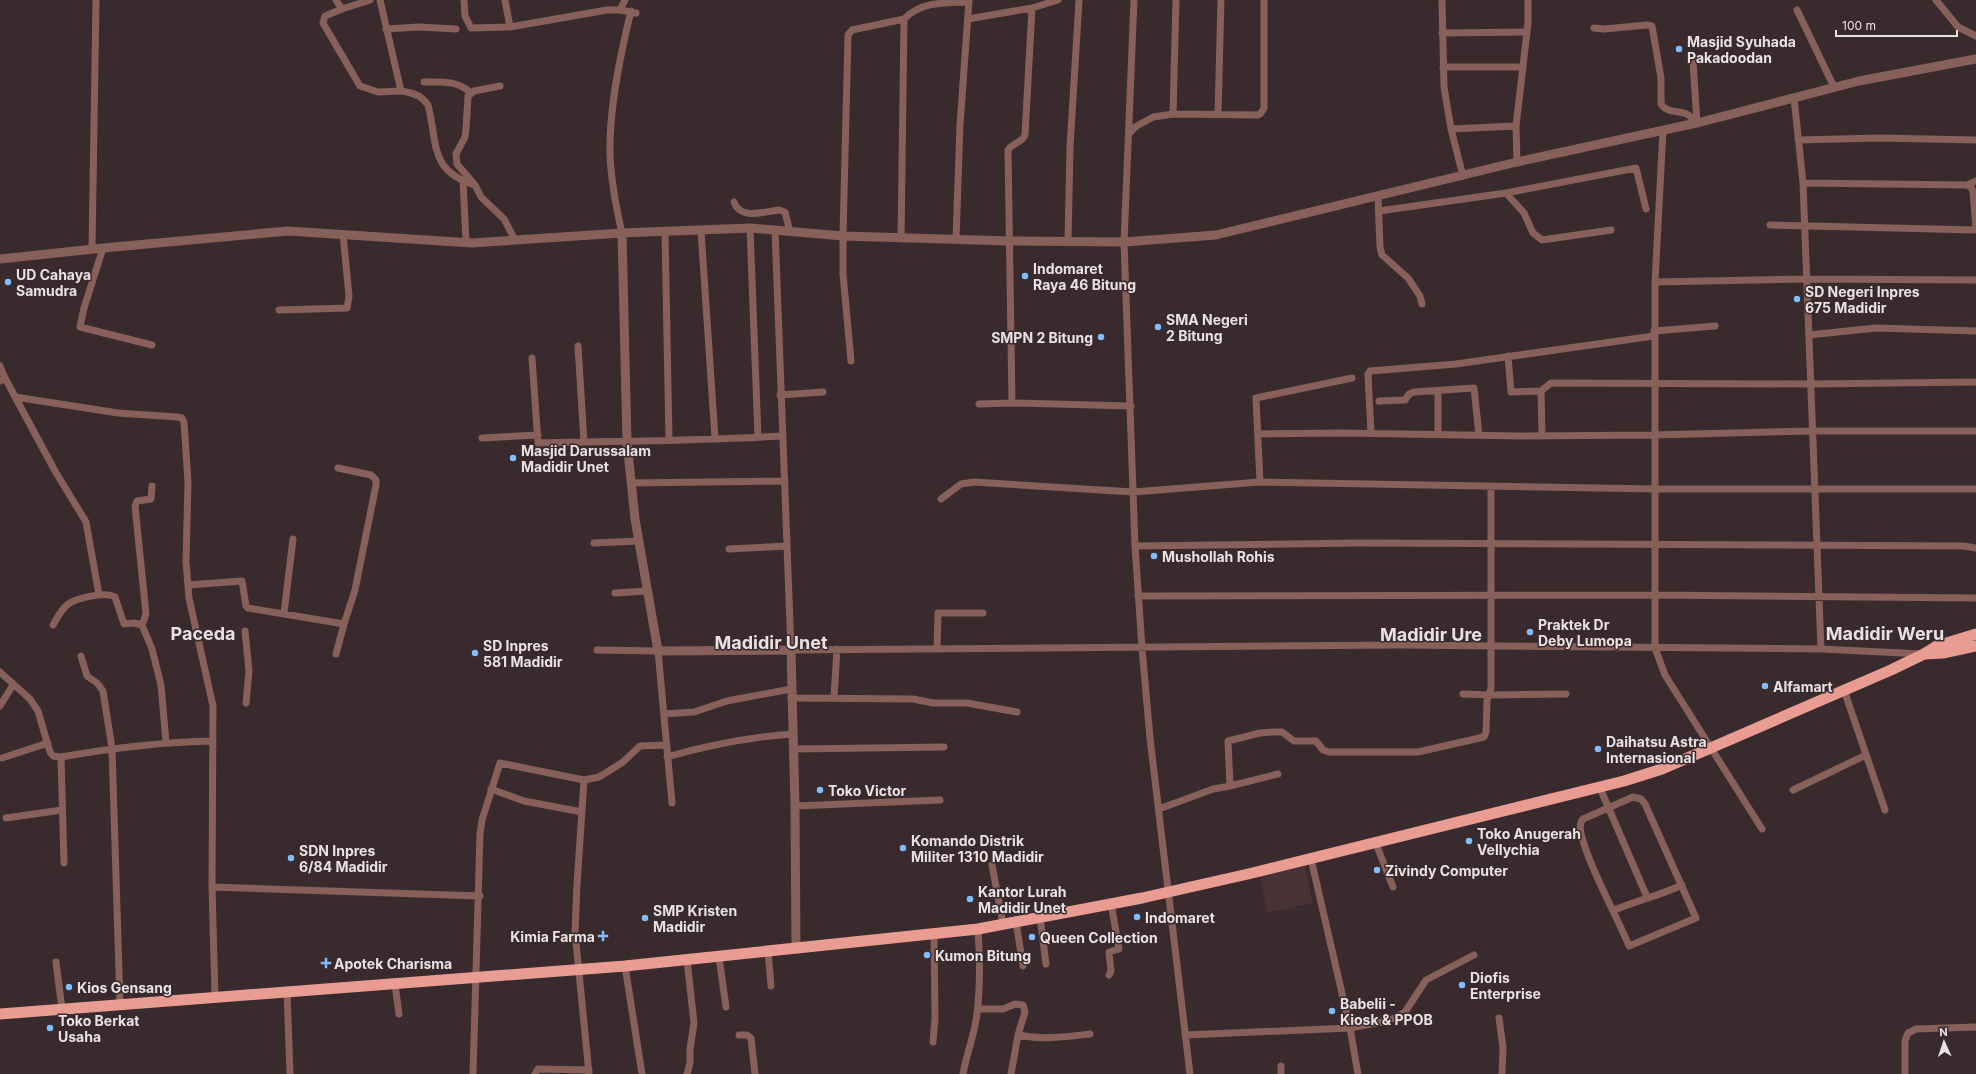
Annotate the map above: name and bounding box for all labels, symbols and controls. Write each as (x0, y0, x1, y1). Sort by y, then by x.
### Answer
scale bar (1836, 12, 1957, 38)
text: 100 m (1842, 18, 1876, 33)
place label: Masjid Syuhada Pakadoodan (1687, 33, 1796, 66)
marker: Masjid Syuhada Pakadoodan (1674, 44, 1684, 54)
place label: Indomaret Raya 46 Bitung (1033, 260, 1136, 293)
place label: UD Cahaya Samudra (16, 266, 91, 299)
marker: Indomaret Raya 46 Bitung (1020, 271, 1030, 281)
marker: UD Cahaya Samudra (3, 277, 13, 287)
place label: SD Negeri Inpres 675 Madidir (1805, 283, 1920, 316)
marker: SD Negeri Inpres 675 Madidir (1792, 294, 1802, 304)
place label: SMA Negeri 2 Bitung (1166, 311, 1248, 344)
marker: SMA Negeri 2 Bitung (1153, 322, 1163, 332)
place label: SMPN 2 Bitung (991, 329, 1093, 346)
marker: SMPN 2 Bitung (1096, 332, 1106, 342)
place label: Masjid Darussalam Madidir Unet (521, 442, 651, 475)
marker: Masjid Darussalam Madidir Unet (508, 453, 518, 463)
place label: Mushollah Rohis (1162, 548, 1275, 565)
marker: Mushollah Rohis (1149, 551, 1159, 561)
place label: Praktek Dr Deby Lumopa (1538, 616, 1632, 649)
district label: Paceda (171, 623, 236, 644)
district label: Madidir Weru (1826, 623, 1944, 644)
district label: Madidir Ure (1380, 624, 1482, 645)
marker: Praktek Dr Deby Lumopa (1525, 627, 1535, 637)
district label: Madidir Unet (715, 632, 828, 653)
place label: SD Inpres 581 Madidir (483, 637, 563, 670)
marker: SD Inpres 581 Madidir (470, 648, 480, 658)
place label: Alfamart (1773, 678, 1833, 695)
marker: Alfamart (1760, 681, 1770, 691)
place label: Daihatsu Astra Internasional (1606, 733, 1707, 766)
marker: Daihatsu Astra Internasional (1593, 744, 1603, 754)
place label: Toko Victor (828, 782, 907, 799)
marker: Toko Victor (815, 785, 825, 795)
place label: Toko Anugerah Vellychia (1477, 825, 1581, 858)
place label: Komando Distrik Militer 1310 Madidir (911, 832, 1044, 865)
marker: Toko Anugerah Vellychia (1464, 836, 1474, 846)
place label: SDN Inpres 6/84 Madidir (299, 842, 388, 875)
marker: Komando Distrik Militer 1310 Madidir (898, 843, 908, 853)
marker: SDN Inpres 6/84 Madidir (286, 853, 296, 863)
place label: Zivindy Computer (1385, 862, 1508, 879)
marker: Zivindy Computer (1372, 865, 1382, 875)
place label: Kantor Lurah Madidir Unet (978, 883, 1067, 916)
marker: Kantor Lurah Madidir Unet (965, 894, 975, 904)
place label: SMP Kristen Madidir (653, 902, 737, 935)
place label: Indomaret (1145, 909, 1215, 926)
marker: Indomaret (1132, 912, 1142, 922)
marker: SMP Kristen Madidir (640, 913, 650, 923)
place label: Kimia Farma (510, 928, 595, 945)
place label: Queen Collection (1040, 929, 1158, 946)
marker: Kimia Farma (598, 931, 608, 941)
marker: Queen Collection (1027, 932, 1037, 942)
place label: Kumon Bitung (935, 947, 1031, 964)
marker: Kumon Bitung (922, 950, 932, 960)
place label: Apotek Charisma (334, 955, 452, 972)
marker: Apotek Charisma (321, 958, 331, 968)
place label: Diofis Enterprise (1470, 969, 1541, 1002)
place label: Kios Gensang (77, 979, 172, 996)
marker: Diofis Enterprise (1457, 980, 1467, 990)
marker: Kios Gensang (64, 982, 74, 992)
place label: Babelii - Kiosk & PPOB (1340, 995, 1433, 1028)
marker: Babelii - Kiosk & PPOB (1327, 1006, 1337, 1016)
place label: Toko Berkat Usaha (58, 1012, 139, 1045)
north arrow (1924, 1022, 1964, 1062)
marker: Toko Berkat Usaha (45, 1023, 55, 1033)
text: N (1939, 1025, 1948, 1039)

